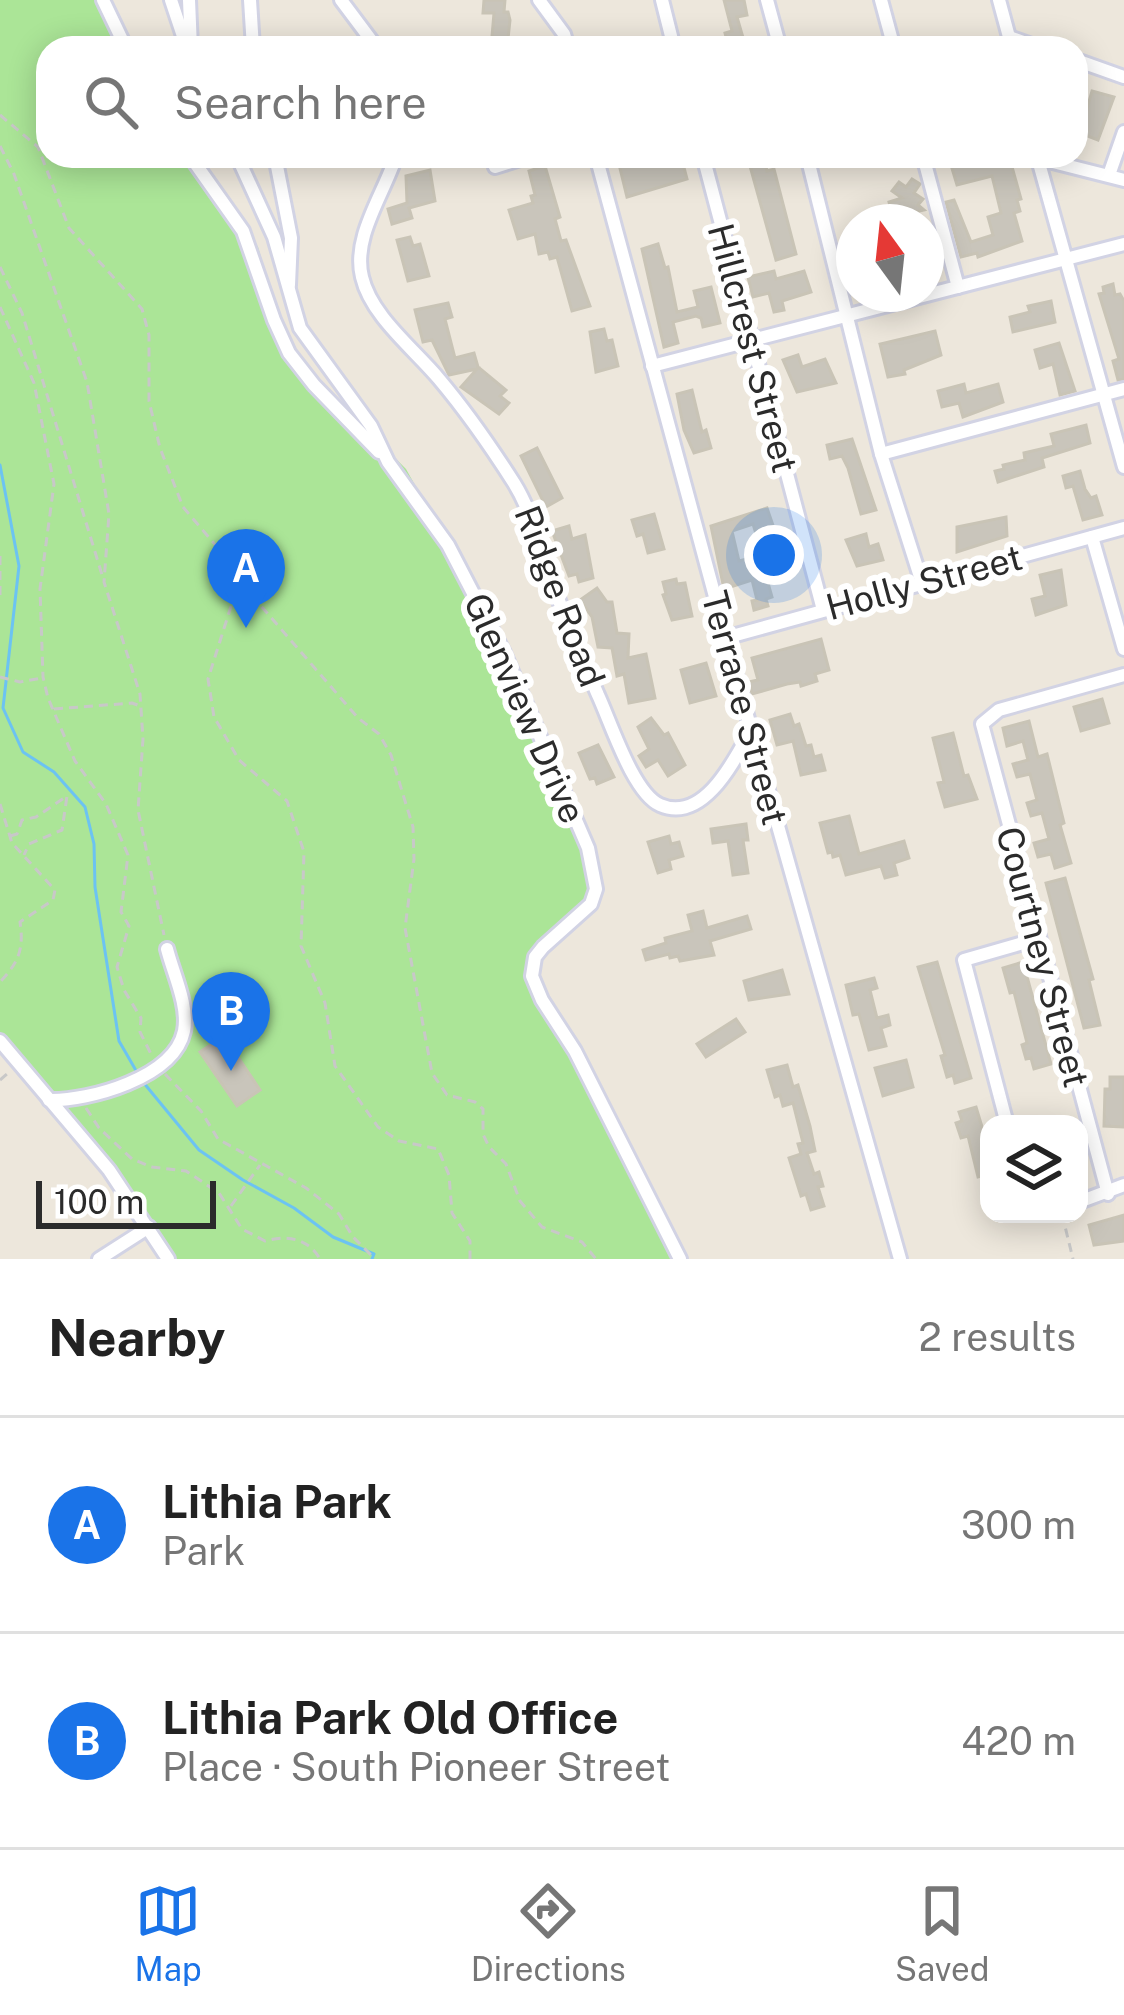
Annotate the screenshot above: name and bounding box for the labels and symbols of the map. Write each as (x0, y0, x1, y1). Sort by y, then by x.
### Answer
north arrow (836, 204, 944, 312)
street label: Hillcrest Street (700, 219, 806, 477)
street label: Ridge Road (506, 500, 614, 692)
your location (744, 525, 804, 585)
pin: A (207, 529, 285, 628)
street label: Holly Street (821, 536, 1027, 628)
street label: Glenview Drive (456, 587, 594, 829)
street label: Terrace Street (694, 587, 796, 829)
street label: Courtney Street (988, 822, 1098, 1092)
pin: B (192, 972, 270, 1071)
scale bar (36, 1175, 216, 1228)

